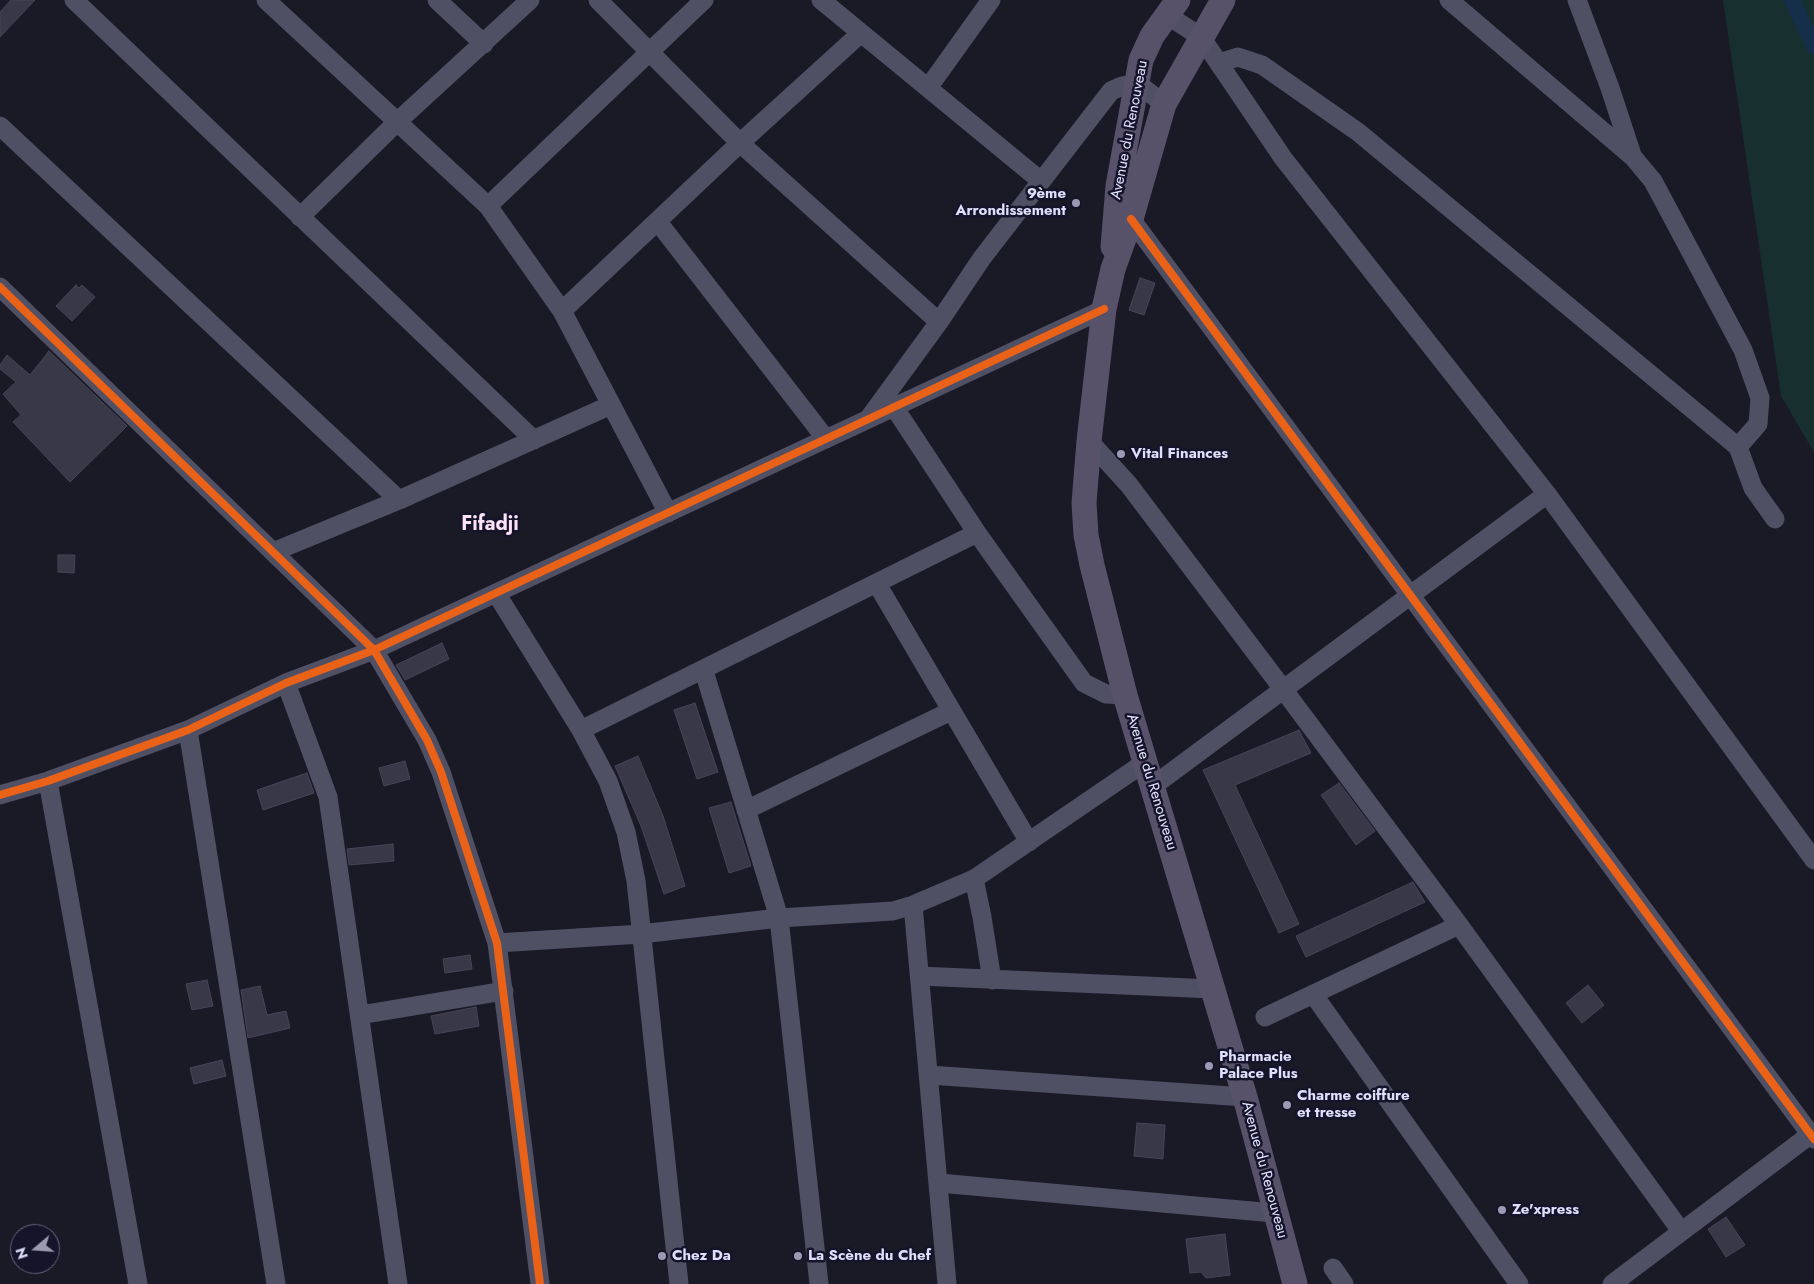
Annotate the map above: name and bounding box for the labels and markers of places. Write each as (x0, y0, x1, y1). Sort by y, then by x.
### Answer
place label: 9ème Arrondissement (955, 185, 1066, 220)
marker: 9ème Arrondissement (1070, 197, 1082, 209)
place label: Vital Finances (1131, 445, 1228, 463)
marker: Vital Finances (1115, 448, 1127, 460)
place label: Pharmacie Palace Plus (1219, 1048, 1297, 1083)
marker: Pharmacie Palace Plus (1203, 1060, 1215, 1072)
place label: Charme coiffure et tresse (1297, 1087, 1410, 1122)
marker: Charme coiffure et tresse (1281, 1099, 1293, 1111)
place label: Ze'xpress (1512, 1201, 1579, 1219)
marker: Ze'xpress (1496, 1204, 1508, 1216)
place label: Chez Da (672, 1247, 731, 1265)
place label: La Scène du Chef (808, 1247, 931, 1265)
marker: Chez Da (656, 1250, 668, 1262)
marker: La Scène du Chef (792, 1250, 804, 1262)

